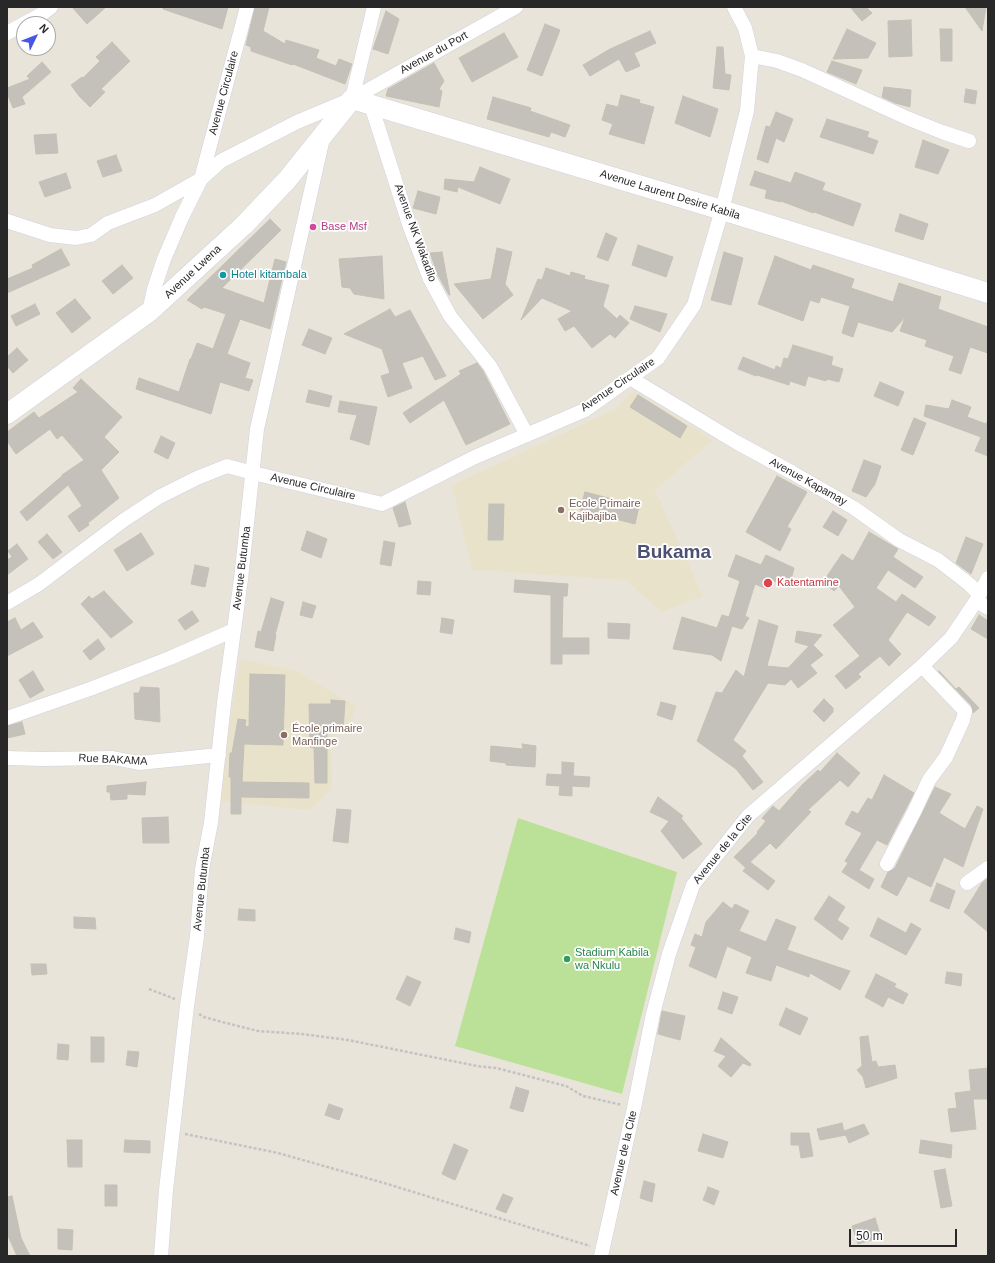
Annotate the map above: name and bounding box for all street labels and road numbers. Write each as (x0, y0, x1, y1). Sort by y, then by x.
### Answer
street label: Avenue du Port (398, 29, 470, 77)
street label: Avenue Circulaire (206, 49, 242, 137)
street label: Avenue Laurent Desire Kabila (598, 167, 742, 223)
street label: Avenue NK Wakadilo (391, 182, 439, 284)
street label: Avenue Lwena (162, 242, 224, 302)
street label: Avenue Circulaire (578, 355, 658, 415)
street label: Avenue Kapamay (767, 455, 849, 509)
street label: Avenue Circulaire (269, 471, 357, 503)
street label: Avenue Butumba (230, 525, 254, 611)
street label: Rue BAKAMA (78, 752, 148, 768)
street label: Avenue de la Cite (691, 811, 755, 887)
street label: Avenue Butumba (191, 846, 213, 932)
street label: Avenue de la Cite (608, 1109, 640, 1197)

